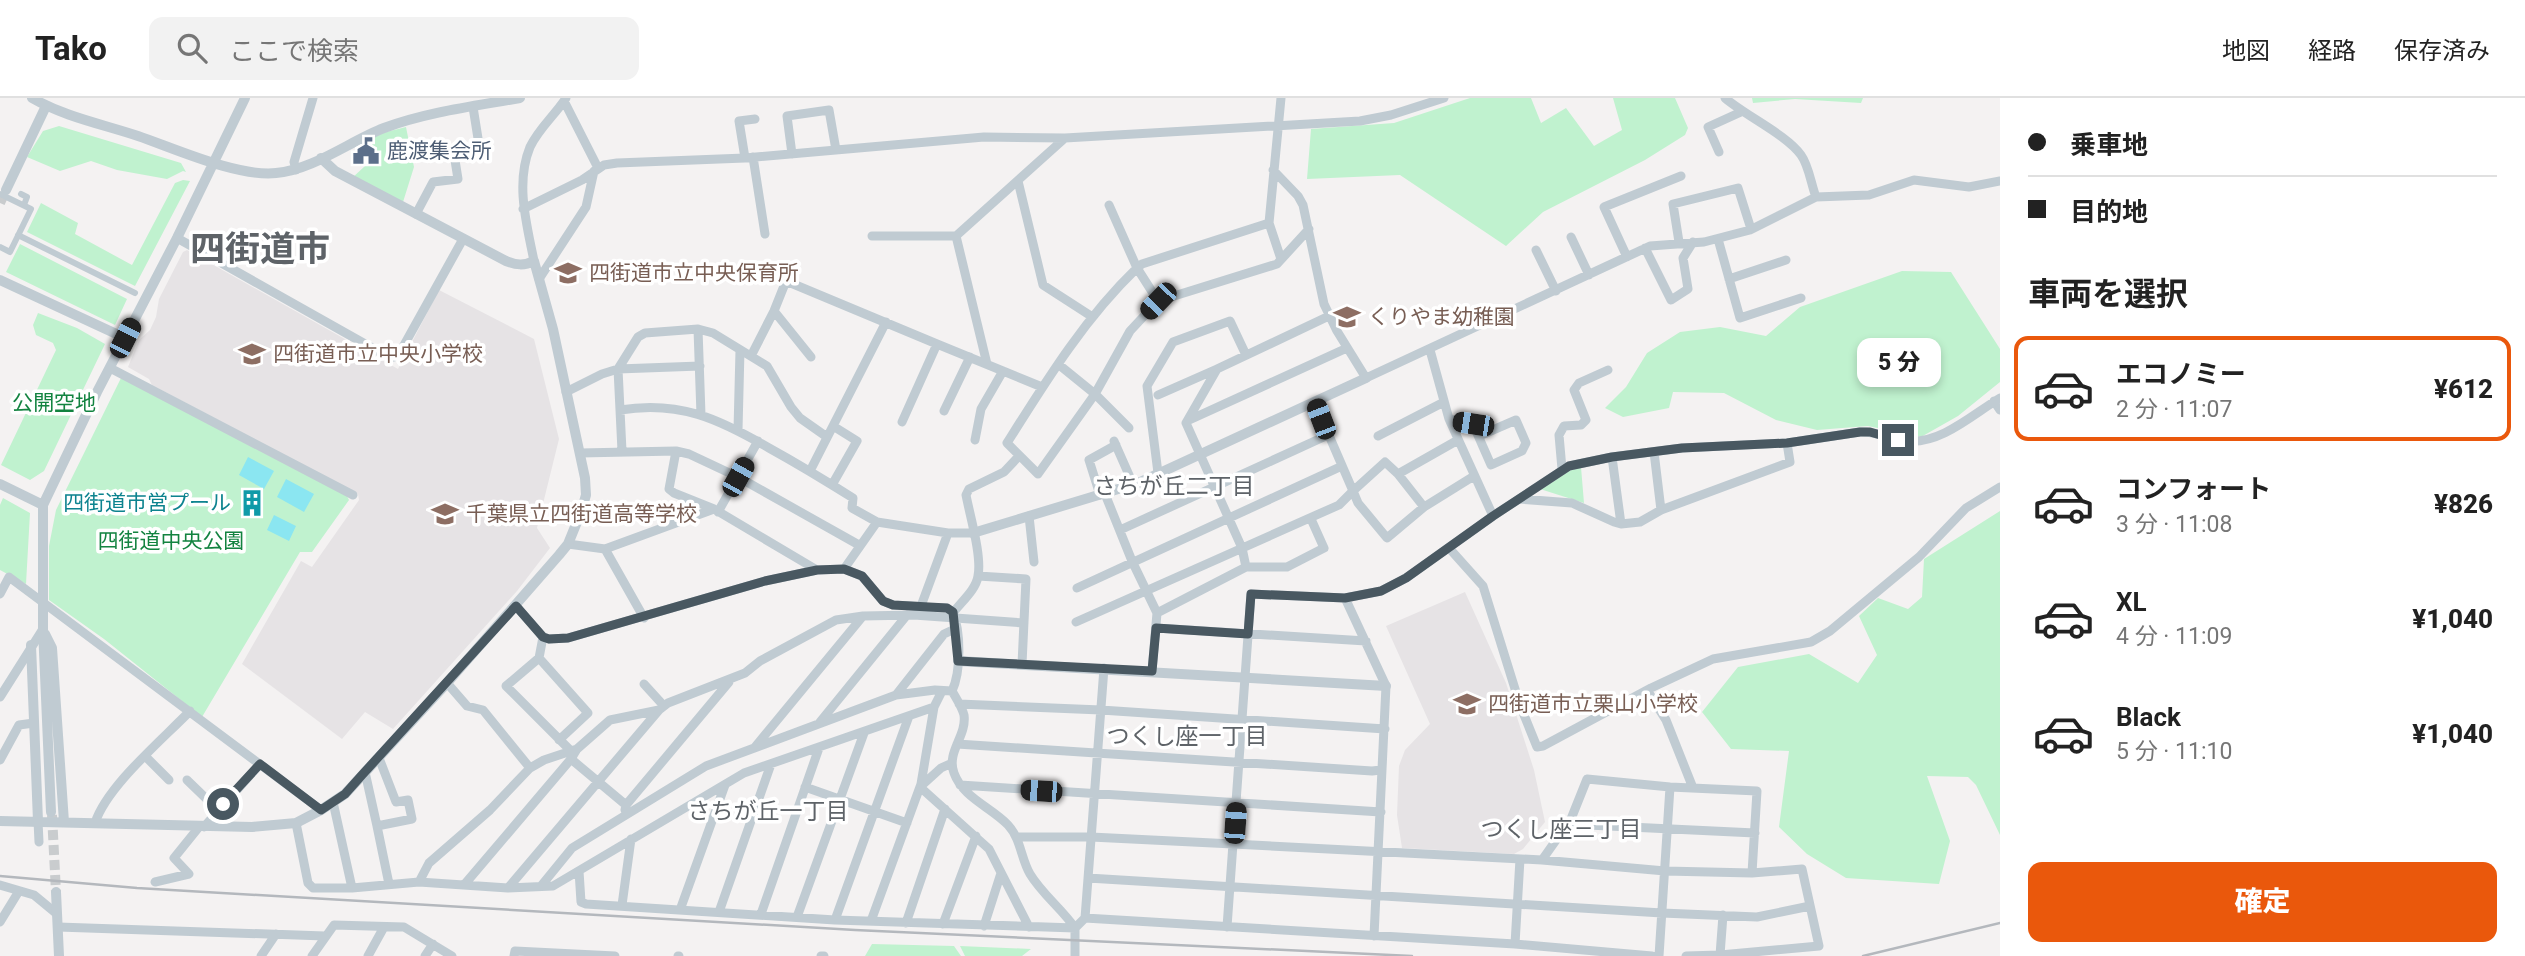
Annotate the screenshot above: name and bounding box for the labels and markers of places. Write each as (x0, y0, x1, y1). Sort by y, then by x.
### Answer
public building icon: 鹿渡集会所 (351, 136, 381, 166)
place label: 鹿渡集会所 (387, 139, 492, 163)
school or university icon: 四街道市立中央保育所 (553, 258, 583, 288)
place label: 四街道市立中央保育所 (589, 261, 799, 285)
school or university icon: くりやま幼稚園 (1332, 302, 1362, 332)
place label: くりやま幼稚園 (1368, 305, 1515, 329)
school or university icon: 四街道市立中央小学校 (237, 339, 267, 369)
place label: 四街道市立中央小学校 (273, 342, 483, 366)
building icon: 四街道市営プール (237, 488, 267, 518)
place label: 四街道市営プール (63, 491, 231, 515)
school or university icon: 千葉県立四街道高等学校 (430, 499, 460, 529)
place label: 千葉県立四街道高等学校 (466, 502, 697, 526)
school or university icon: 四街道市立栗山小学校 (1452, 689, 1482, 719)
place label: 四街道市立栗山小学校 (1488, 692, 1698, 716)

